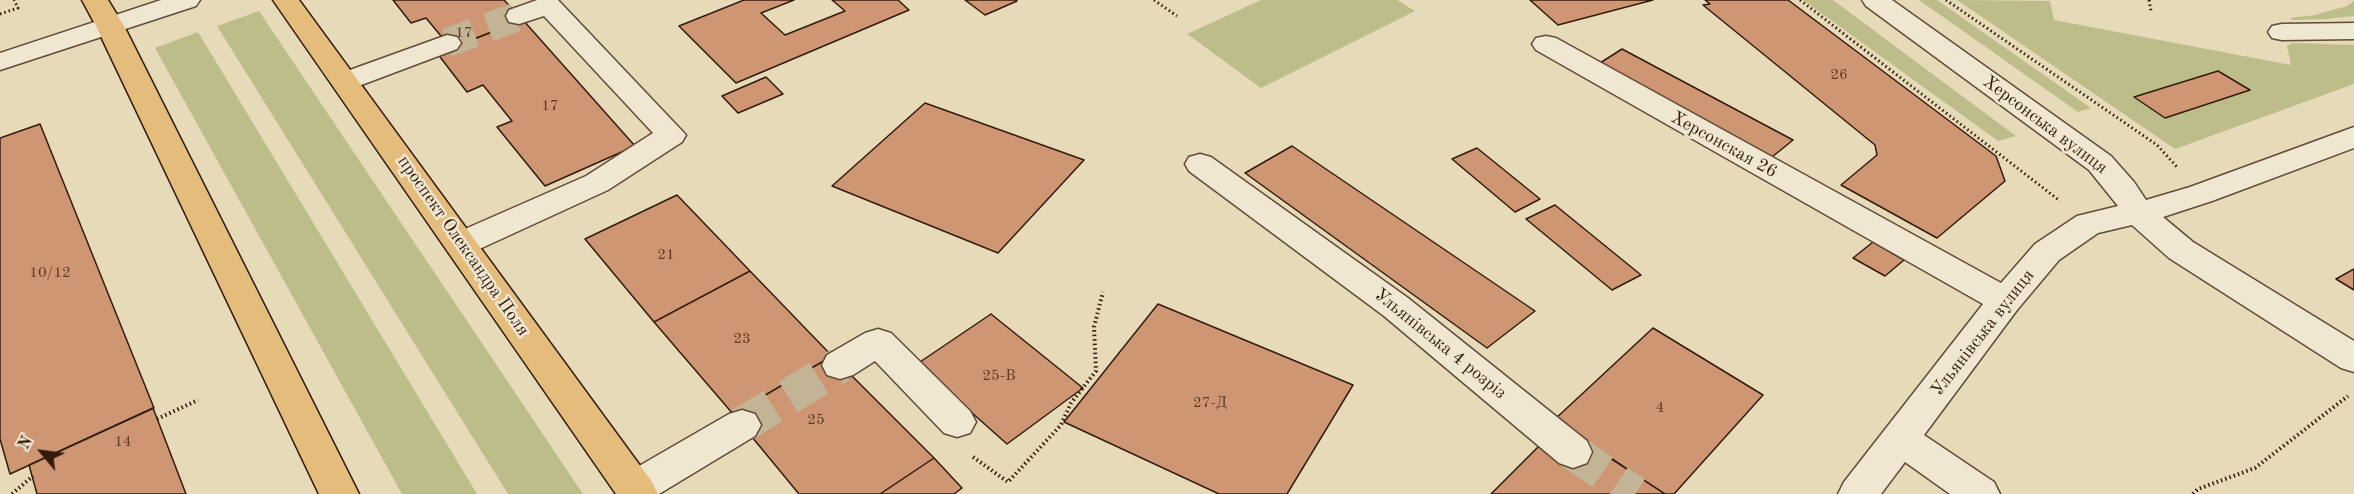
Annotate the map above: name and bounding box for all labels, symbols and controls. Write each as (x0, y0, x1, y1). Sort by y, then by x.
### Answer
house number: 17 (455, 24, 473, 42)
house number: 26 (1830, 66, 1848, 84)
street label: Херсонська вулиця (1978, 71, 2112, 179)
house number: 17 (541, 97, 559, 115)
street label: Херсонская 26 (1667, 107, 1781, 183)
street label: проспект Олександра Поля (392, 152, 534, 340)
house number: 21 (657, 246, 675, 264)
house number: 10/12 (29, 264, 71, 282)
street label: Ульянівська вулиця (1927, 265, 2039, 401)
street label: Ульянівська 4 розріз (1370, 284, 1510, 404)
house number: 23 (733, 330, 751, 348)
house number: 25-В (982, 367, 1016, 385)
house number: 27-Д (1193, 394, 1227, 412)
house number: 4 (1656, 399, 1664, 417)
house number: 25 (807, 411, 825, 429)
north arrow (12, 422, 72, 482)
house number: 14 (114, 433, 132, 451)
text: N (16, 434, 36, 453)

